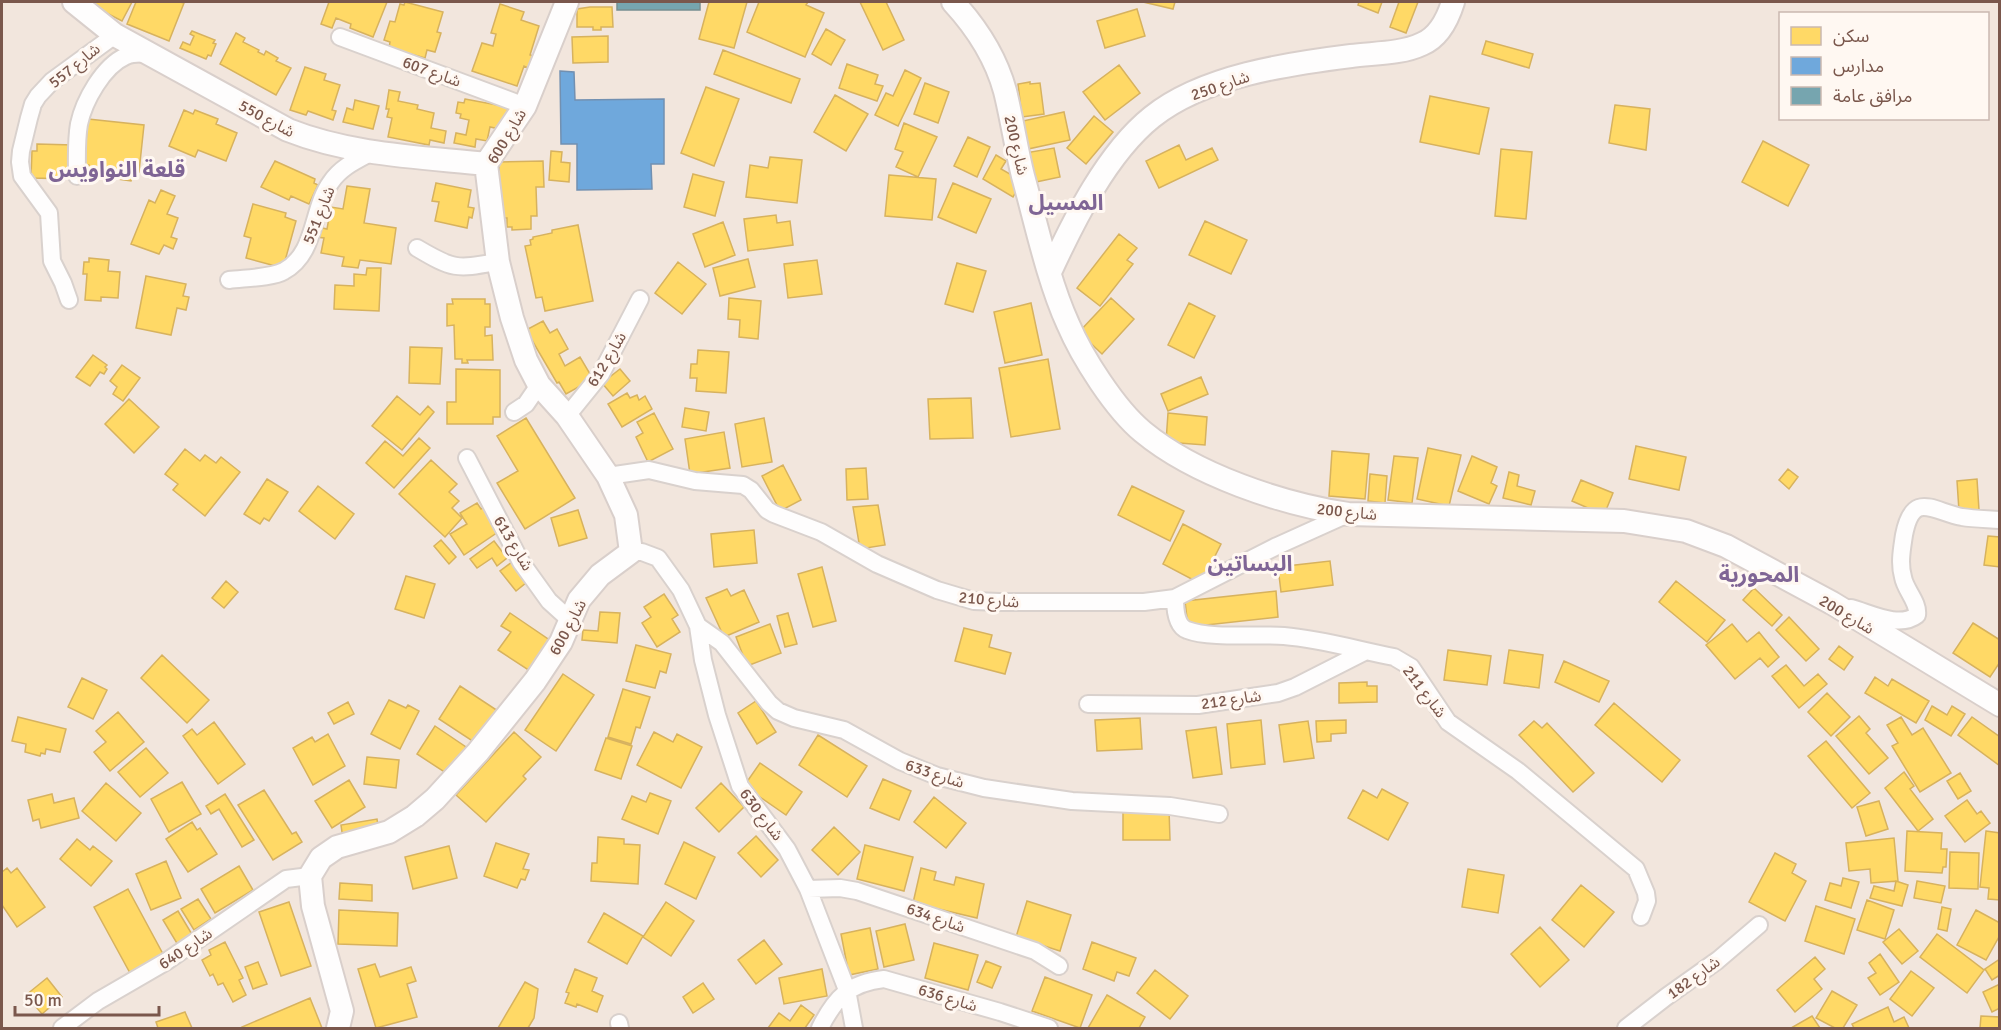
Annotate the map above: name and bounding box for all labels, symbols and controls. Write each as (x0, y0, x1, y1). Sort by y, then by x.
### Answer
legend (1779, 12, 1989, 120)
text: سكن (1833, 25, 1869, 47)
street label: شارع 557 (45, 39, 106, 94)
street label: شارع 607 (399, 52, 464, 94)
text: مدارس (1833, 55, 1884, 77)
street label: شارع 250 (1188, 67, 1253, 107)
text: مرافق عامة (1833, 85, 1912, 107)
street label: شارع 550 (234, 96, 298, 144)
street label: شارع 600 (483, 105, 533, 169)
street label: شارع 200 (998, 113, 1033, 177)
district label: قلعة النواويس (49, 156, 185, 183)
street label: شارع 551 (298, 184, 341, 248)
district label: المسيل (1028, 189, 1104, 216)
street label: شارع 612 (583, 328, 633, 392)
street label: شارع 200 (1315, 499, 1378, 527)
street label: شارع 613 (487, 512, 537, 576)
district label: البساتين (1207, 550, 1293, 577)
district label: المحورية (1719, 561, 1799, 588)
street label: شارع 210 (958, 587, 1020, 615)
street label: شارع 200 (1814, 591, 1878, 641)
street label: شارع 600 (545, 596, 593, 660)
street label: شارع 211 (1396, 661, 1450, 723)
street label: شارع 212 (1200, 686, 1263, 716)
street label: شارع 633 (902, 755, 967, 795)
street label: شارع 630 (733, 784, 787, 846)
street label: شارع 634 (903, 899, 968, 939)
street label: شارع 640 (155, 924, 217, 976)
street label: شارع 182 (1663, 952, 1725, 1005)
scale bar (15, 979, 159, 1017)
street label: شارع 636 (915, 980, 980, 1018)
text: 50 m (24, 989, 62, 1011)

